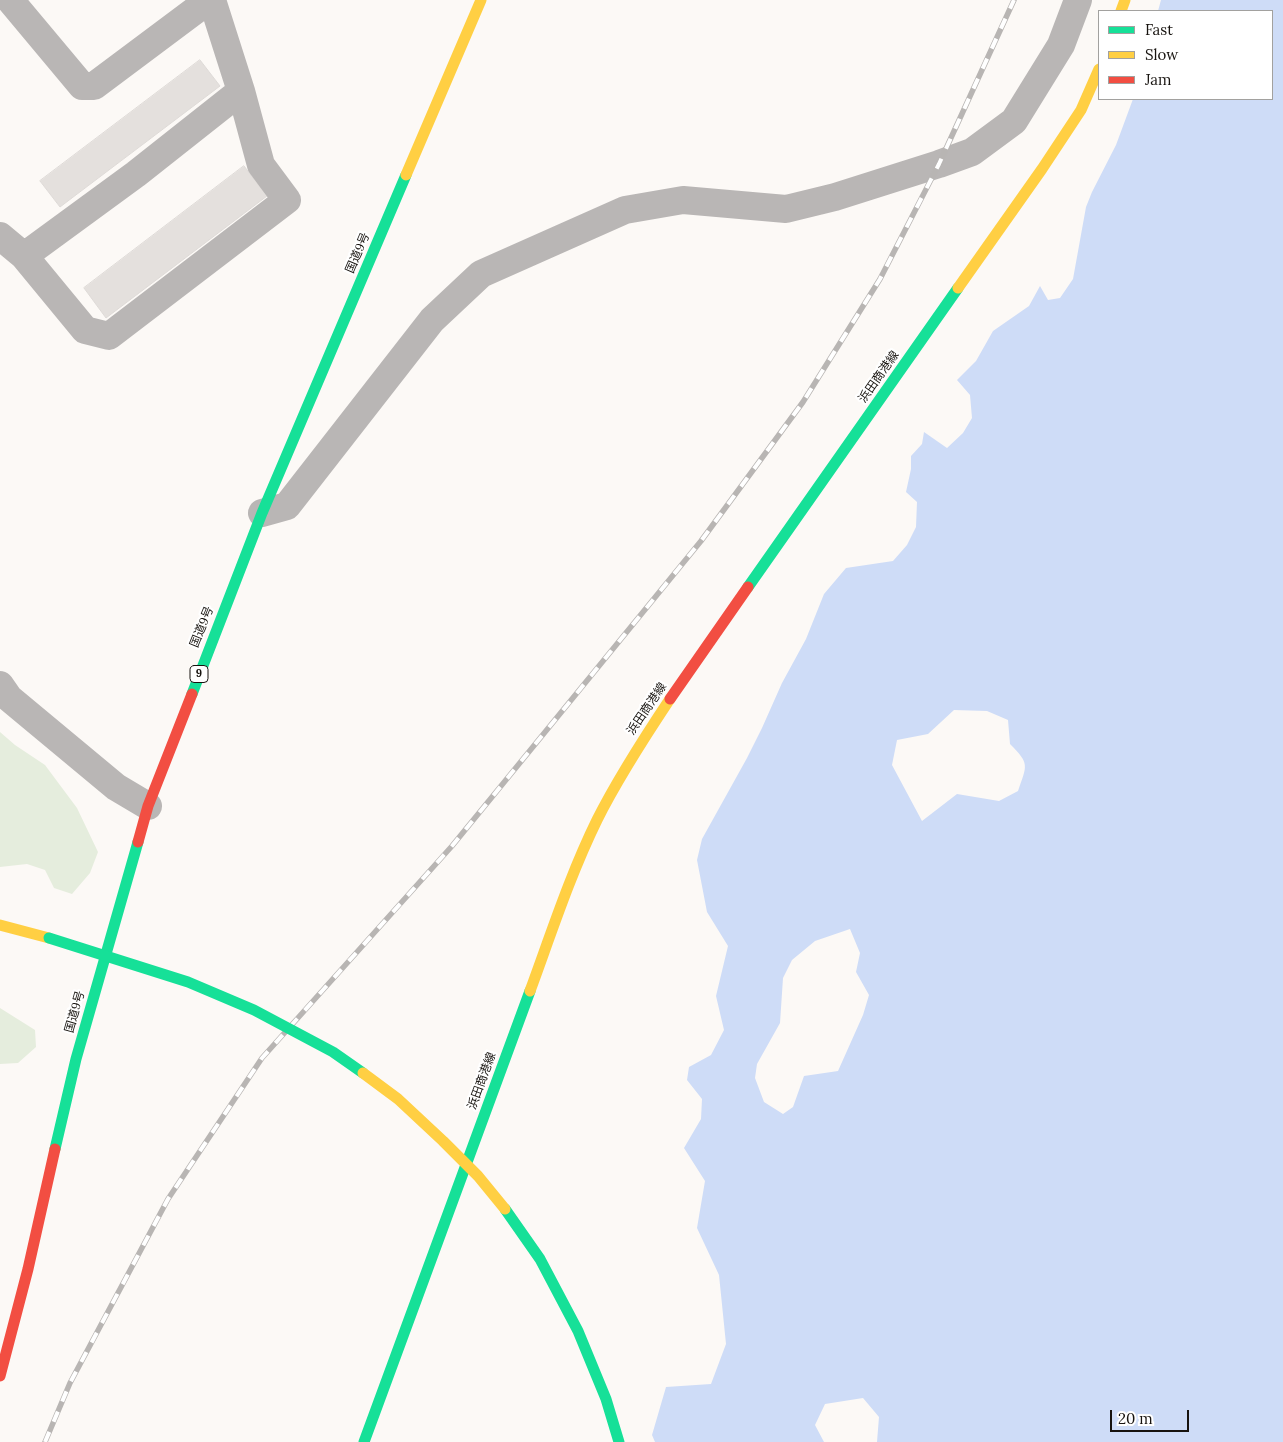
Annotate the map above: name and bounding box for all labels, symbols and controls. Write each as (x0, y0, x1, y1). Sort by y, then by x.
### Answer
legend (1098, 10, 1273, 100)
text: Fast (1145, 20, 1173, 39)
text: Slow (1145, 45, 1178, 64)
text: Jam (1145, 70, 1172, 89)
street label: 国道9号 (343, 230, 373, 276)
street label: 浜田商港線 (856, 348, 902, 406)
street label: 国道9号 (187, 604, 217, 650)
road number: 9 (190, 666, 208, 682)
street label: 浜田商港線 (624, 680, 670, 738)
street label: 国道9号 (62, 989, 88, 1035)
street label: 浜田商港線 (465, 1050, 499, 1112)
scale bar (1113, 1400, 1192, 1432)
text: 20 m (1118, 1409, 1153, 1428)

